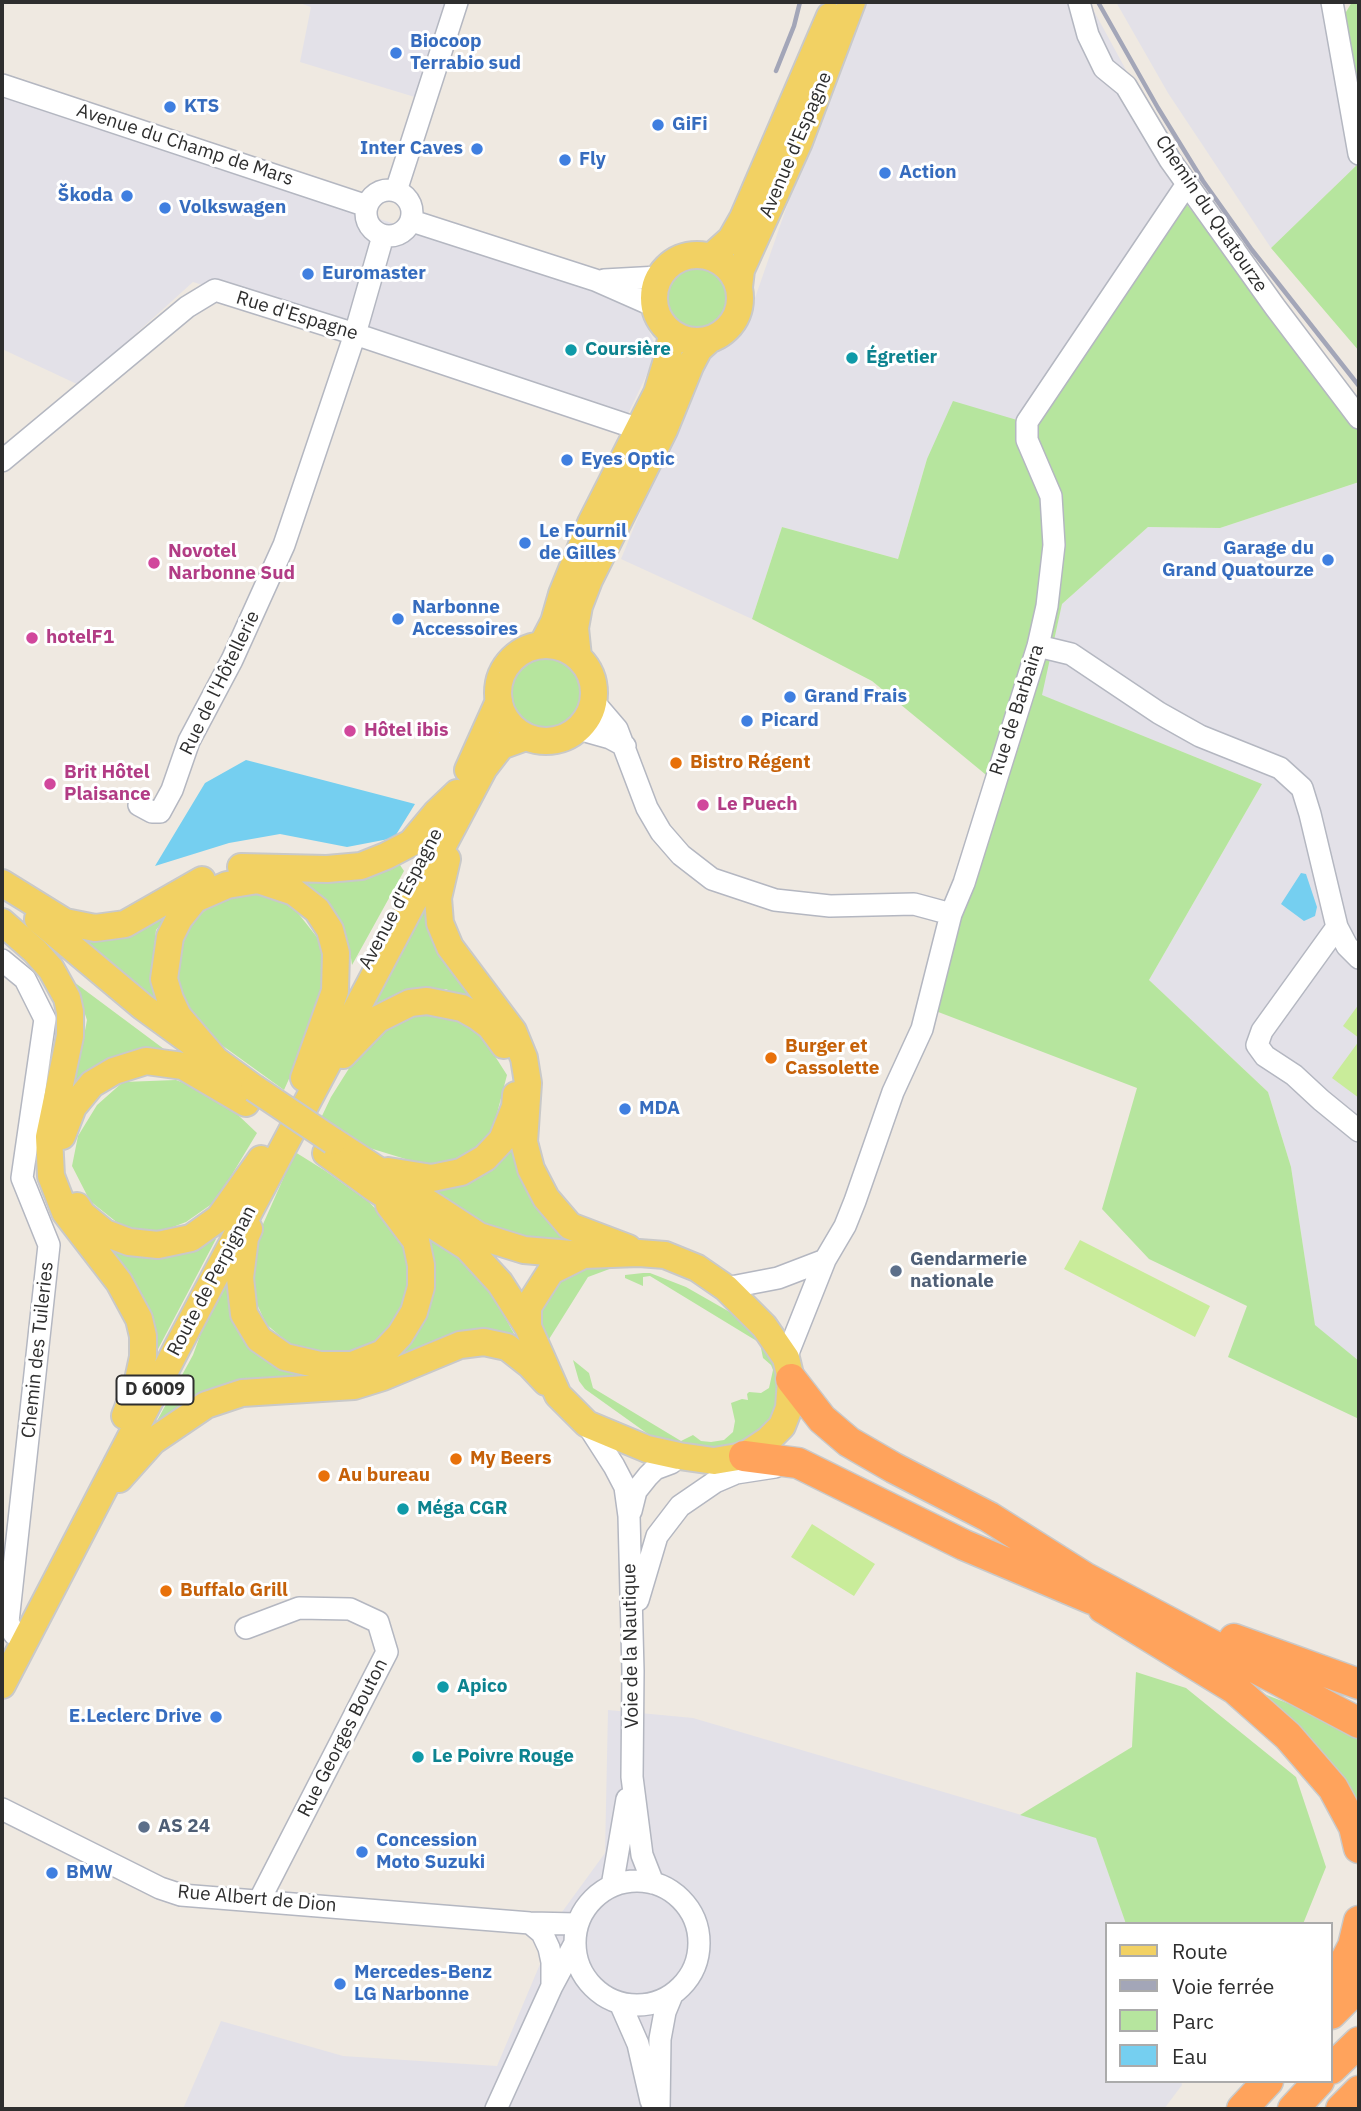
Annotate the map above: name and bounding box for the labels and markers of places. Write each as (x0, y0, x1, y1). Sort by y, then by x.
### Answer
place label: Biocoop Terrabio sud (410, 31, 521, 75)
marker: Biocoop Terrabio sud (388, 45, 404, 61)
place label: KTS (184, 96, 219, 118)
marker: KTS (162, 99, 178, 115)
place label: GiFi (672, 114, 708, 136)
marker: GiFi (650, 117, 666, 133)
place label: Inter Caves (360, 138, 463, 160)
marker: Inter Caves (469, 141, 485, 157)
place label: Fly (579, 149, 606, 171)
marker: Fly (557, 152, 573, 168)
place label: Action (899, 162, 957, 184)
marker: Action (877, 165, 893, 181)
place label: Škoda (58, 185, 113, 207)
marker: Škoda (119, 188, 135, 204)
place label: Volkswagen (179, 197, 286, 219)
marker: Volkswagen (157, 200, 173, 216)
place label: Euromaster (322, 263, 426, 285)
marker: Euromaster (300, 266, 316, 282)
place label: Coursière (585, 339, 671, 361)
marker: Coursière (563, 342, 579, 358)
place label: Égretier (866, 347, 937, 369)
marker: Égretier (844, 350, 860, 366)
place label: Eyes Optic (581, 449, 675, 471)
marker: Eyes Optic (559, 452, 575, 468)
place label: Le Fournil de Gilles (539, 521, 627, 565)
marker: Le Fournil de Gilles (517, 535, 533, 551)
place label: Garage du Grand Quatourze (1162, 538, 1314, 582)
place label: Novotel Narbonne Sud (168, 541, 295, 585)
marker: Garage du Grand Quatourze (1320, 552, 1336, 568)
marker: Novotel Narbonne Sud (146, 555, 162, 571)
place label: Narbonne Accessoires (412, 597, 518, 641)
marker: Narbonne Accessoires (390, 611, 406, 627)
place label: hotelF1 (46, 627, 114, 649)
marker: hotelF1 (24, 630, 40, 646)
place label: Grand Frais (804, 686, 907, 708)
marker: Grand Frais (782, 689, 798, 705)
place label: Picard (761, 710, 819, 732)
marker: Picard (739, 713, 755, 729)
place label: Hôtel ibis (364, 720, 448, 742)
marker: Hôtel ibis (342, 723, 358, 739)
place label: Bistro Régent (690, 752, 810, 774)
marker: Bistro Régent (668, 755, 684, 771)
place label: Brit Hôtel Plaisance (64, 762, 151, 806)
marker: Brit Hôtel Plaisance (42, 776, 58, 792)
place label: Le Puech (717, 794, 798, 816)
marker: Le Puech (695, 797, 711, 813)
place label: Burger et Cassolette (785, 1036, 879, 1080)
marker: Burger et Cassolette (763, 1050, 779, 1066)
place label: MDA (639, 1098, 680, 1120)
marker: MDA (617, 1101, 633, 1117)
place label: Gendarmerie nationale (910, 1249, 1027, 1293)
marker: Gendarmerie nationale (888, 1263, 904, 1279)
place label: My Beers (470, 1448, 551, 1470)
marker: My Beers (448, 1451, 464, 1467)
place label: Au bureau (338, 1465, 430, 1487)
marker: Au bureau (316, 1468, 332, 1484)
place label: Méga CGR (417, 1498, 508, 1520)
marker: Méga CGR (395, 1501, 411, 1517)
place label: Buffalo Grill (180, 1580, 288, 1602)
marker: Buffalo Grill (158, 1583, 174, 1599)
place label: Apico (457, 1676, 507, 1698)
marker: Apico (435, 1679, 451, 1695)
place label: E.Leclerc Drive (69, 1706, 202, 1728)
marker: E.Leclerc Drive (208, 1709, 224, 1725)
place label: Le Poivre Rouge (432, 1746, 574, 1768)
marker: Le Poivre Rouge (410, 1749, 426, 1765)
place label: AS 24 (158, 1816, 210, 1838)
marker: AS 24 (136, 1819, 152, 1835)
place label: Concession Moto Suzuki (376, 1830, 485, 1874)
marker: Concession Moto Suzuki (354, 1844, 370, 1860)
place label: BMW (66, 1862, 113, 1884)
marker: BMW (44, 1865, 60, 1881)
place label: Mercedes-Benz LG Narbonne (354, 1962, 492, 2006)
marker: Mercedes-Benz LG Narbonne (332, 1976, 348, 1992)

